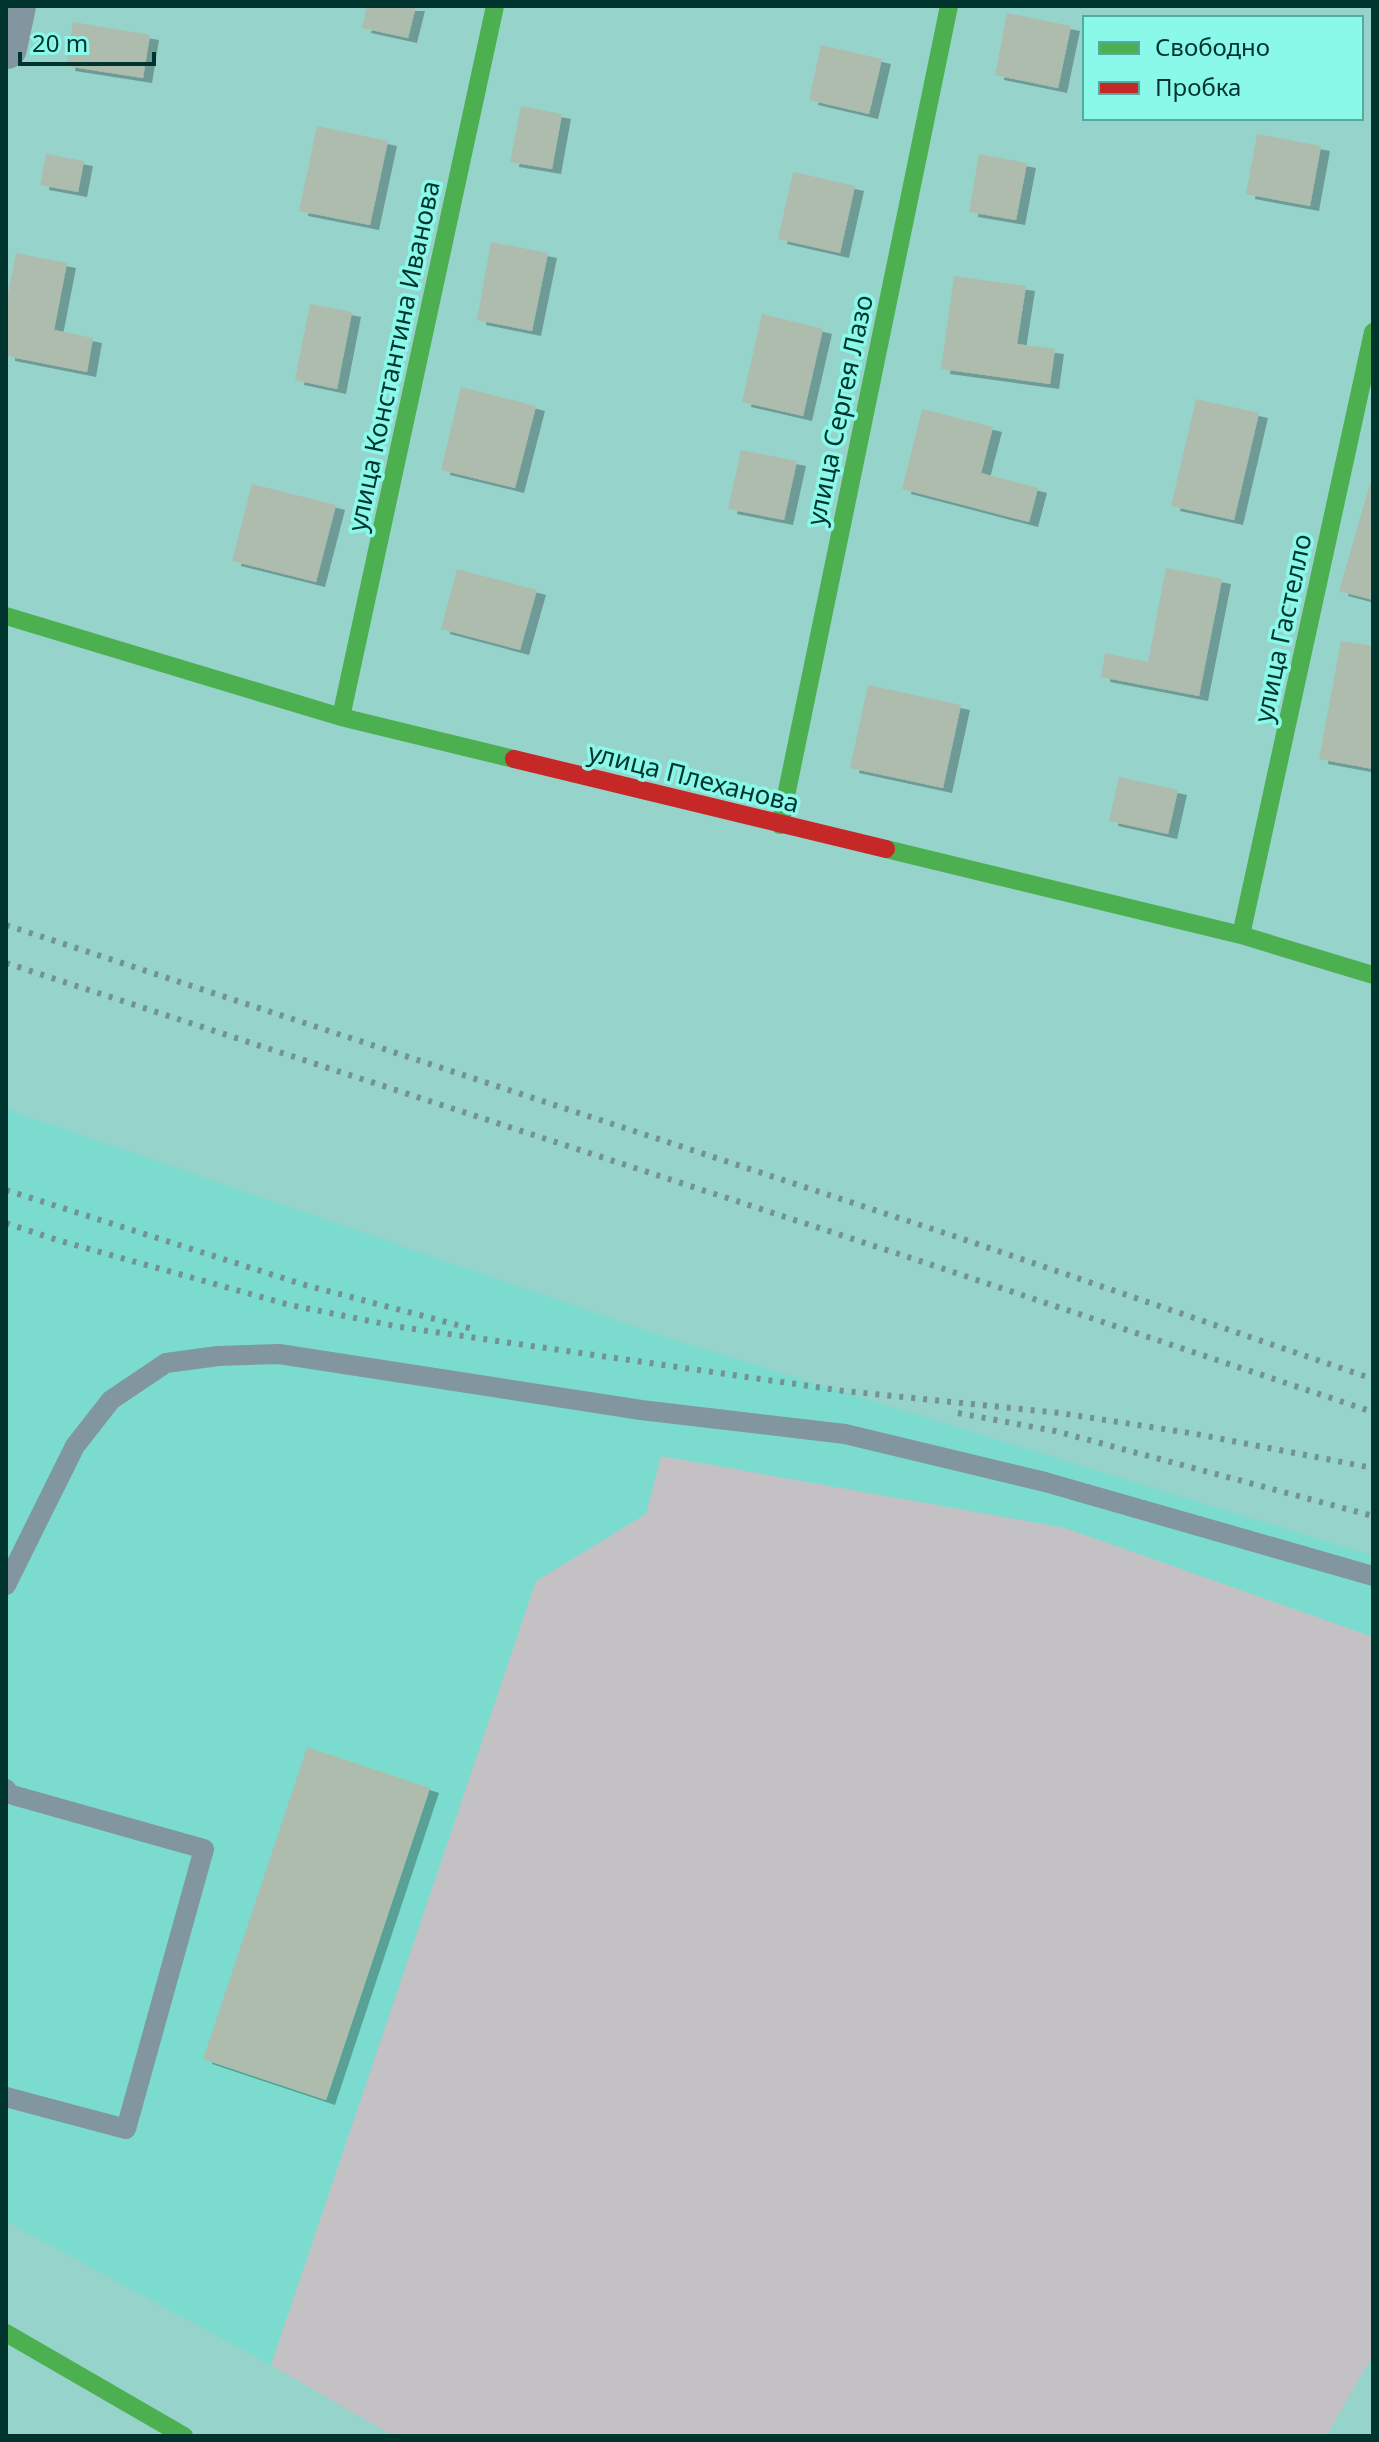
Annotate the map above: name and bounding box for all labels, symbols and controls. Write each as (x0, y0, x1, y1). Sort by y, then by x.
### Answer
scale bar (20, 16, 154, 66)
legend (1083, 16, 1363, 120)
text: 20 m (32, 26, 88, 59)
text: Свободно (1155, 30, 1270, 63)
text: Пробка (1155, 70, 1241, 103)
street label: улица Константина Иванова (338, 177, 448, 535)
street label: улица Сергея Лазо (797, 291, 881, 529)
street label: улица Гастелло (1244, 530, 1320, 726)
street label: улица Плеханова (585, 733, 803, 821)

